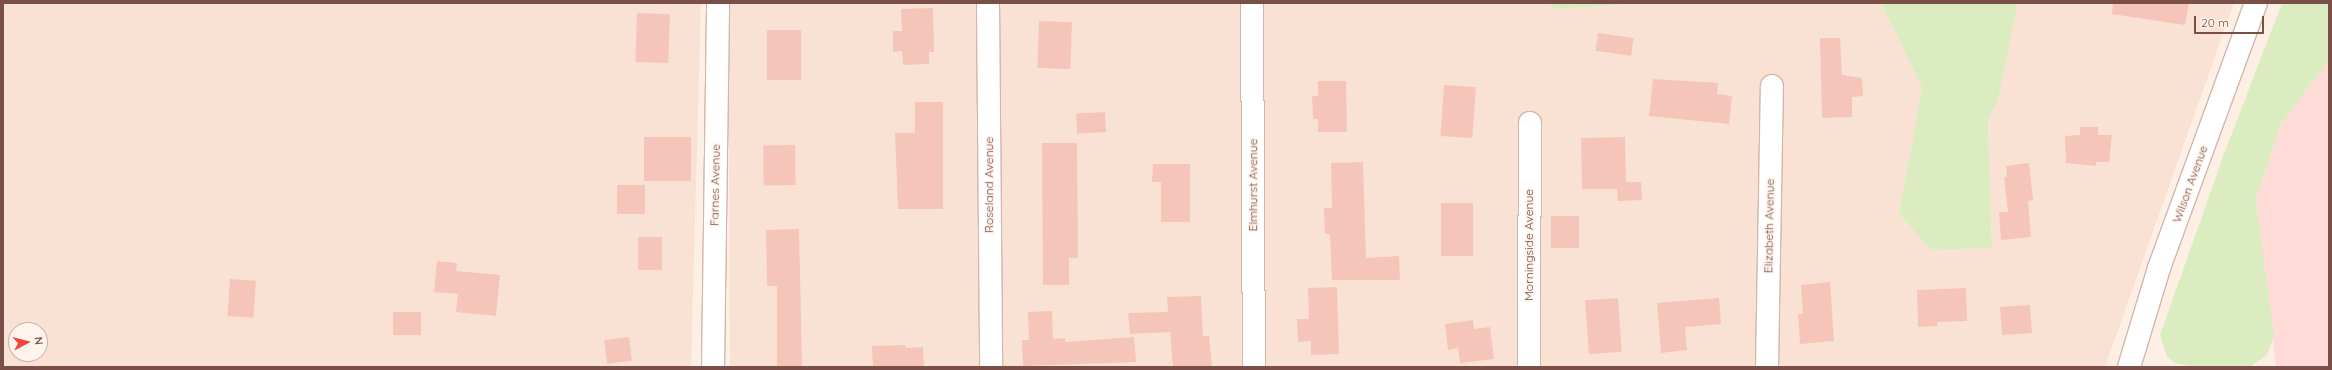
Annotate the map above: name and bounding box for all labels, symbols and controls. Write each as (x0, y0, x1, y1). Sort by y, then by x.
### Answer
scale bar (2196, 8, 2266, 34)
text: 20 m (2201, 15, 2229, 30)
street label: Roseland Avenue (982, 137, 996, 233)
street label: Elmhurst Avenue (1246, 139, 1260, 231)
street label: Wilson Avenue (2169, 143, 2211, 225)
street label: Farnes Avenue (707, 144, 723, 226)
street label: Elizabeth Avenue (1761, 179, 1777, 273)
street label: Morningside Avenue (1522, 189, 1536, 301)
north arrow (8, 322, 48, 362)
text: N (31, 336, 46, 346)

